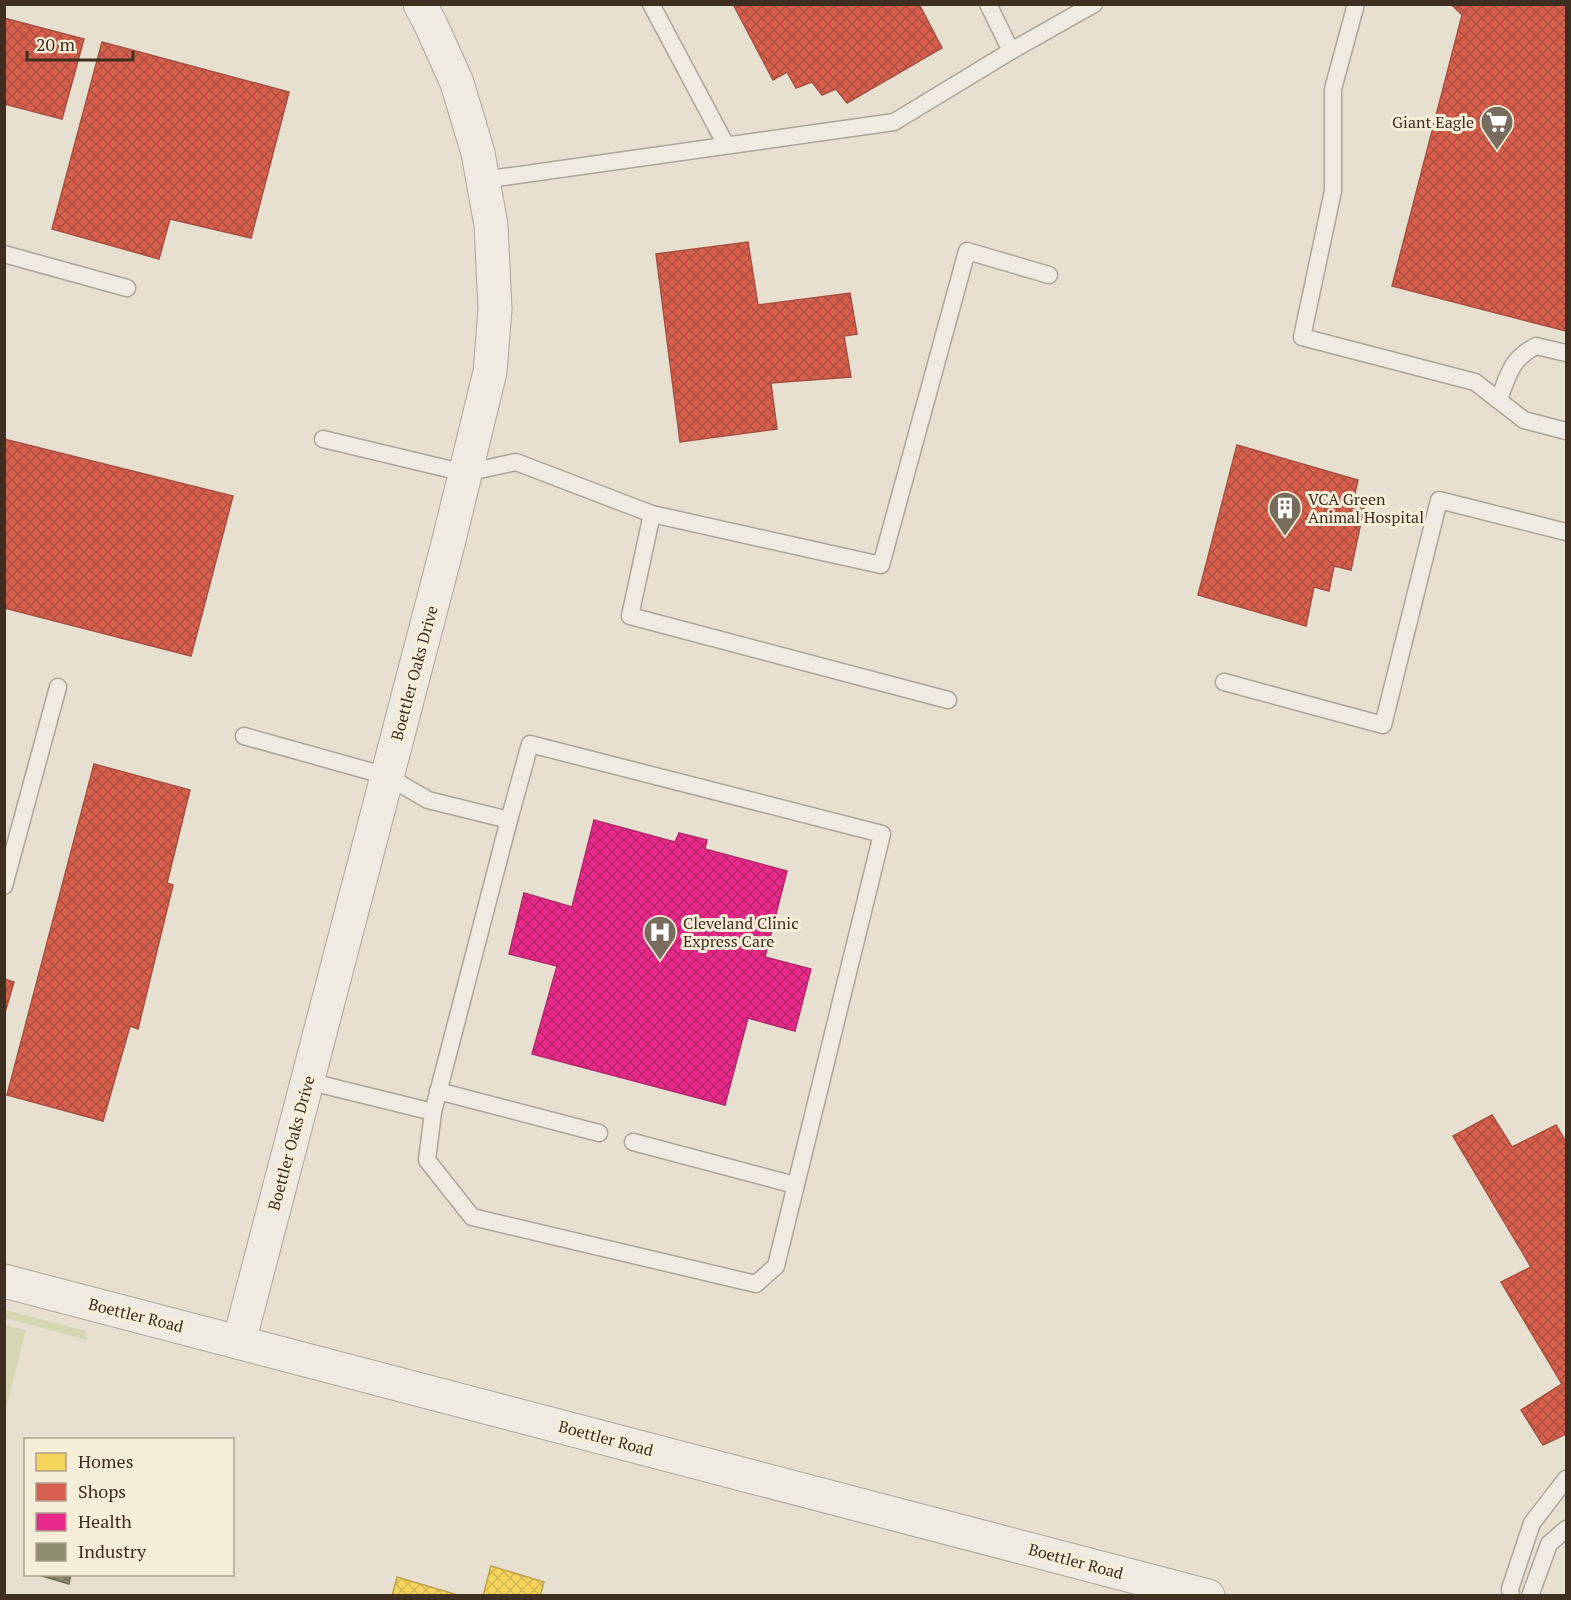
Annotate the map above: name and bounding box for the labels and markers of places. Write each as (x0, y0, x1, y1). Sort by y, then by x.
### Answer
supermarket icon: Giant Eagle (1479, 104, 1515, 151)
place label: Giant Eagle (1392, 111, 1474, 133)
place label: VCA Green Animal Hospital (1308, 488, 1424, 528)
building icon: VCA Green Animal Hospital (1267, 490, 1303, 537)
place label: Cleveland Clinic Express Care (683, 912, 799, 952)
hospital icon: Cleveland Clinic Express Care (642, 914, 678, 961)

